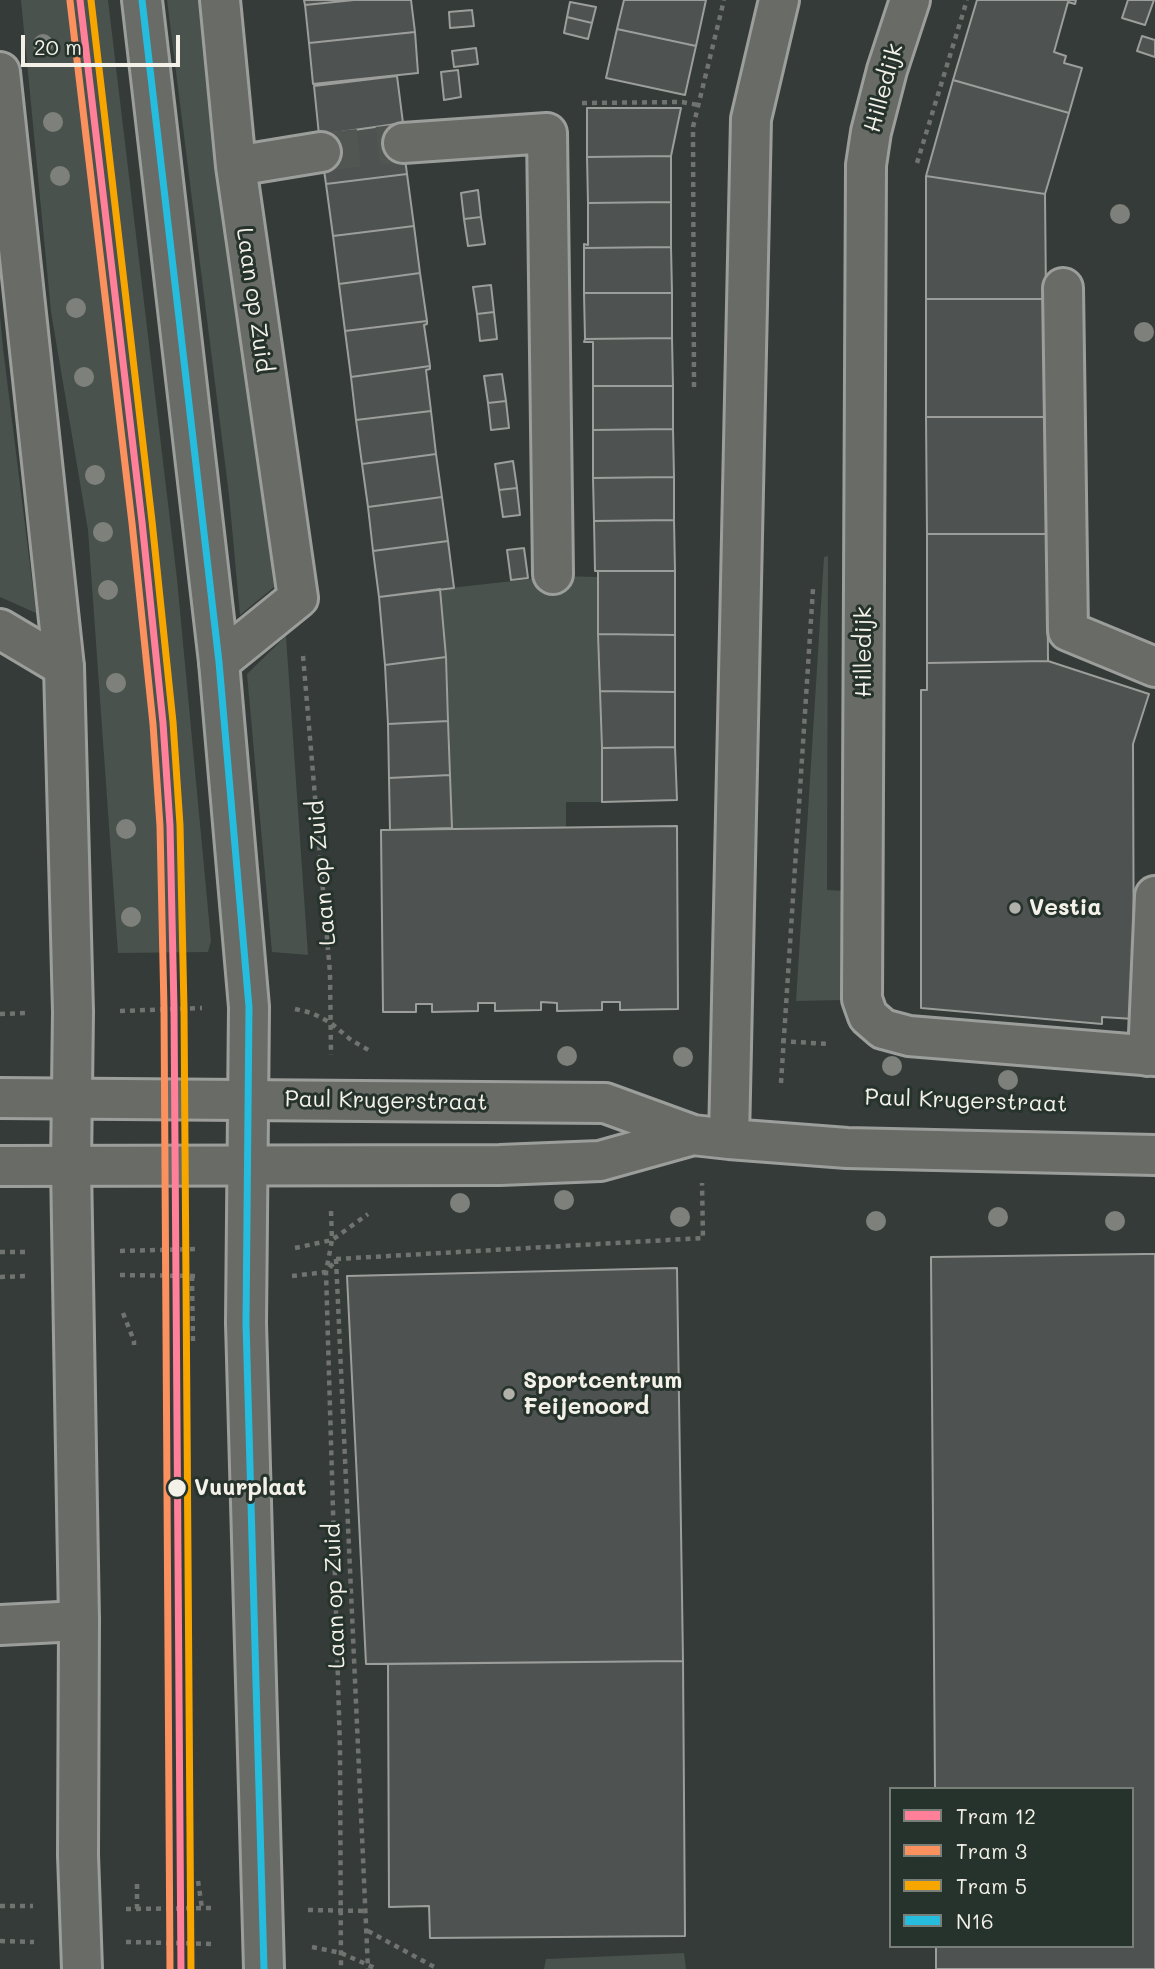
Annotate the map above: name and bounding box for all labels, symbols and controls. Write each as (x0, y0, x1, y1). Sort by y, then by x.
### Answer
scale bar (24, 21, 184, 65)
text: 20 m (34, 33, 82, 60)
street label: Hilledijk (859, 41, 909, 135)
street label: Laan op Zuid (230, 226, 278, 374)
street label: Hilledijk (850, 607, 878, 697)
street label: Laan op Zuid (302, 799, 342, 947)
place label: Vestia (1029, 894, 1102, 922)
marker: Vestia (1007, 900, 1023, 916)
street label: Paul Krugerstraat (864, 1084, 1068, 1118)
street label: Paul Krugerstraat (284, 1085, 488, 1117)
place label: Sportcentrum Feijenoord (523, 1367, 682, 1421)
marker: Sportcentrum Feijenoord (501, 1386, 517, 1402)
place label: Vuurplaat (194, 1474, 307, 1502)
marker: Vuurplaat (166, 1477, 188, 1499)
street label: Laan op Zuid (319, 1523, 351, 1669)
legend (889, 1787, 1134, 1948)
text: Tram 12 (956, 1802, 1036, 1829)
text: Tram 3 (956, 1837, 1027, 1864)
text: Tram 5 (956, 1872, 1027, 1899)
text: N16 (956, 1907, 994, 1934)

